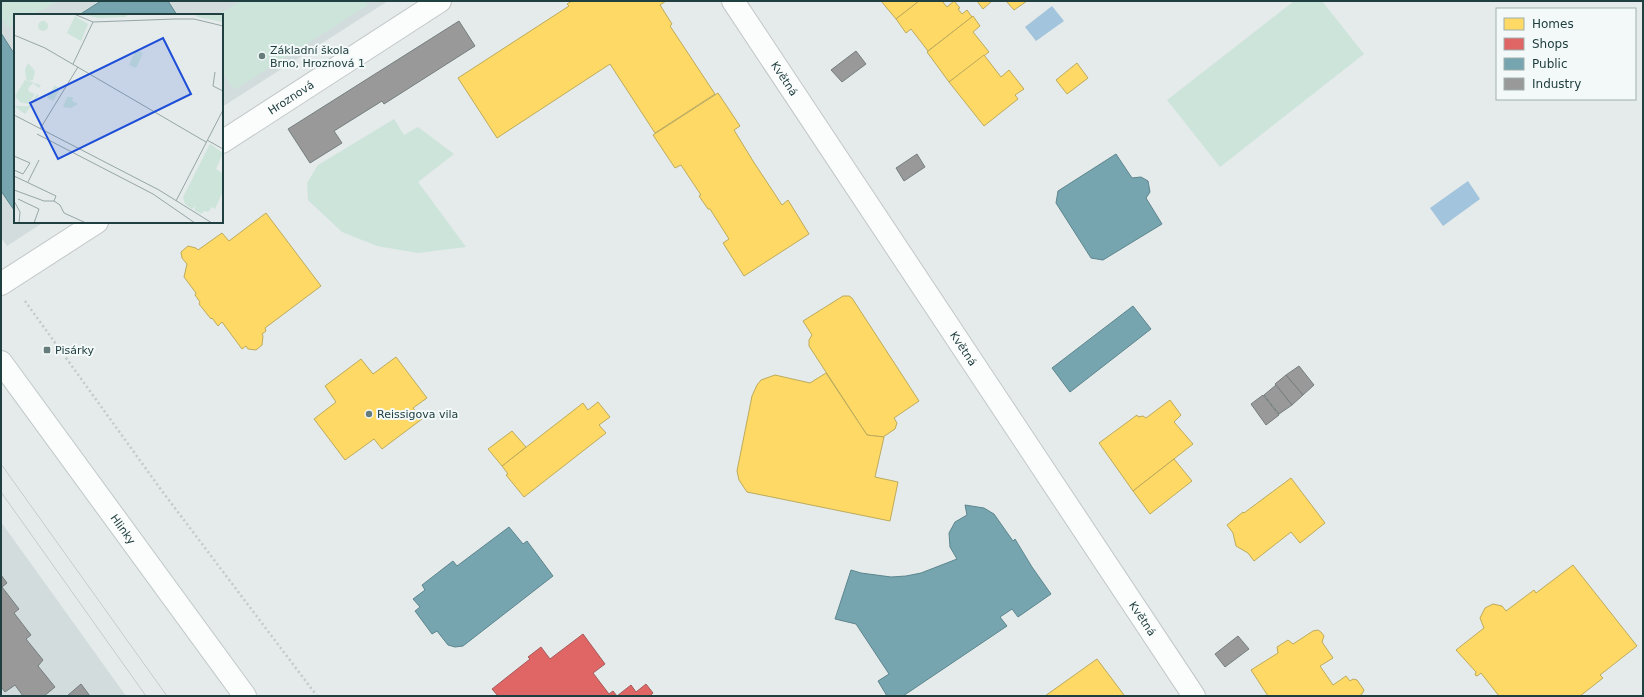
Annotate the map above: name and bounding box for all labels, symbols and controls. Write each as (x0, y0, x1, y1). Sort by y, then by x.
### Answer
legend (1496, 8, 1636, 100)
inset map (14, 14, 223, 223)
text: Homes (1532, 17, 1574, 31)
text: Shops (1532, 37, 1568, 51)
place label: Základní škola Brno, Hroznová 1 (270, 44, 365, 70)
marker: Základní škola Brno, Hroznová 1 (257, 51, 267, 61)
text: Public (1532, 57, 1568, 71)
street label: Květná (768, 59, 800, 98)
text: Industry (1532, 77, 1581, 91)
street label: Hroznová (266, 78, 317, 117)
street label: Květná (947, 329, 979, 368)
place label: Pisárky (55, 344, 94, 357)
marker: Pisárky (42, 345, 52, 355)
place label: Reissigova vila (377, 408, 458, 421)
marker: Reissigova vila (364, 409, 374, 419)
street label: Hlinky (107, 512, 138, 547)
street label: Květná (1126, 599, 1158, 638)

